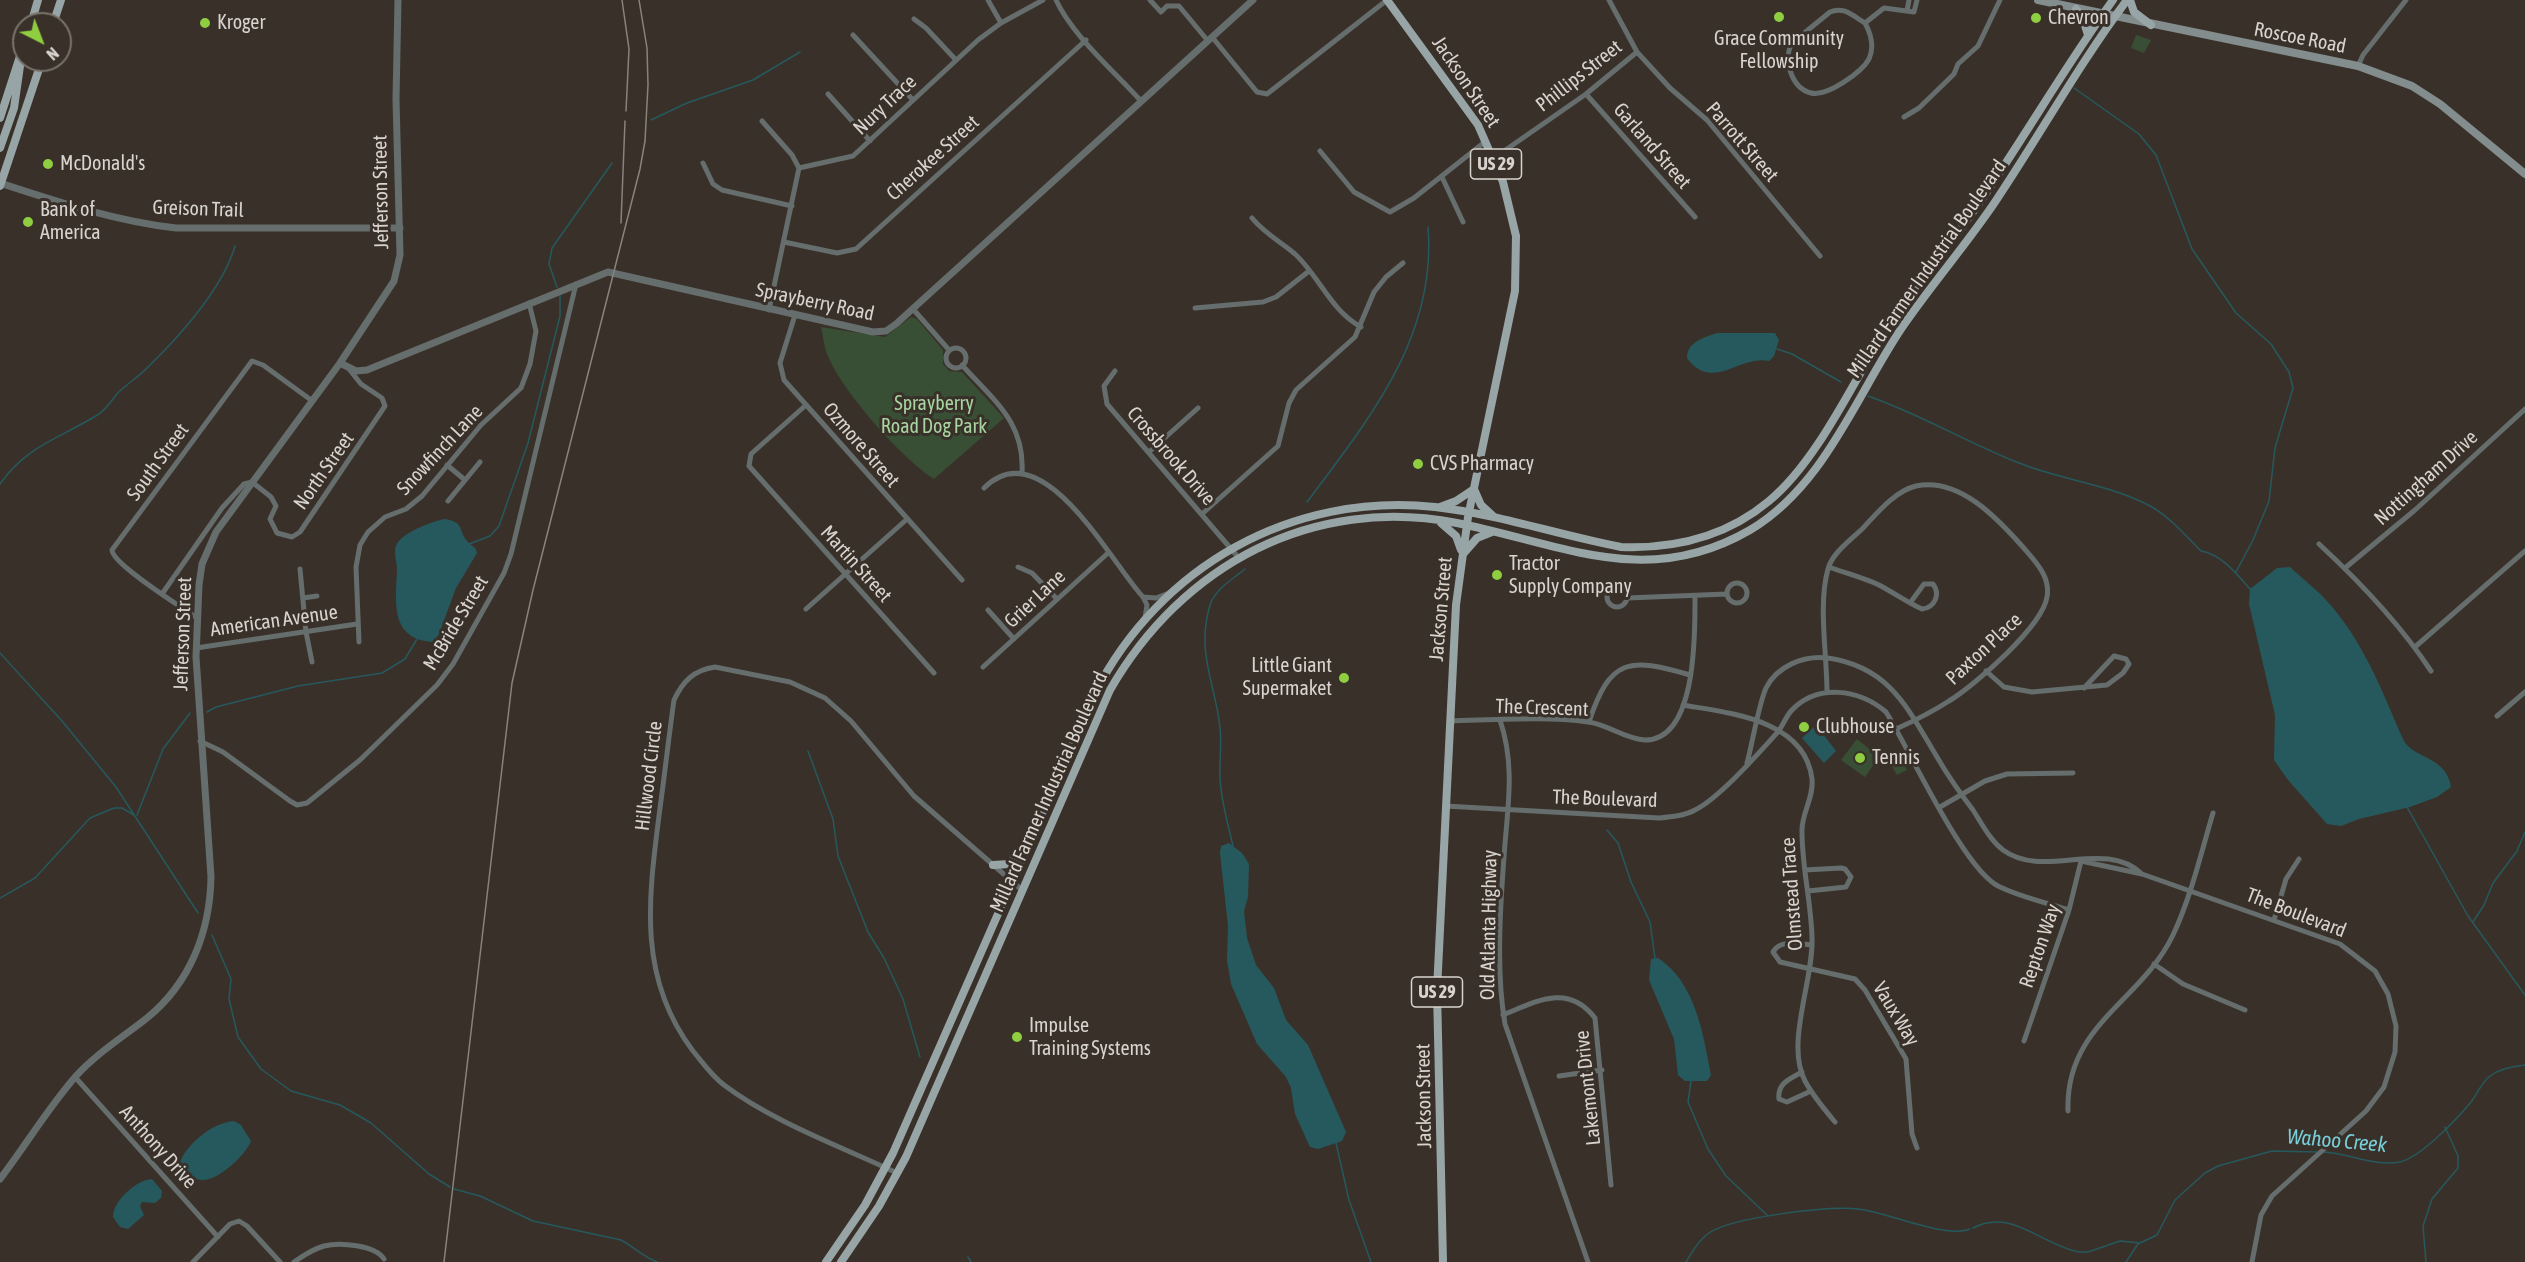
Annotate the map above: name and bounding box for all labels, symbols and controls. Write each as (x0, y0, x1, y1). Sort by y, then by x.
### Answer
place label: Chevron (2048, 6, 2109, 30)
marker: Grace Community Fellowship (1772, 10, 1786, 24)
place label: Kroger (217, 11, 265, 35)
marker: Chevron (2029, 11, 2043, 25)
north arrow (12, 12, 72, 72)
marker: Kroger (198, 16, 212, 30)
street label: Roscoe Road (2252, 17, 2348, 59)
place label: Grace Community Fellowship (1714, 27, 1844, 74)
street label: Jackson Street (1427, 32, 1505, 132)
street label: Phillips Street (1531, 35, 1627, 117)
text: N (43, 44, 62, 64)
street label: Nury Trace (849, 70, 921, 140)
street label: Parrott Street (1701, 97, 1783, 187)
street label: Garland Street (1608, 98, 1696, 194)
street label: Cherokee Street (882, 110, 984, 206)
street label: Jefferson Street (368, 135, 394, 249)
road number: US 29 (1470, 149, 1522, 179)
place label: McDonald's (60, 152, 145, 176)
street label: Millard Farmer Industrial Boulevard (1842, 155, 2012, 383)
marker: McDonald's (41, 157, 55, 171)
street label: Greison Trail (152, 195, 244, 223)
place label: Bank of America (40, 198, 100, 245)
marker: Bank of America (21, 215, 35, 229)
street label: Sprayberry Road (754, 278, 876, 326)
park label: Sprayberry Road Dog Park (881, 392, 987, 439)
street label: Ozmore Street (818, 398, 904, 492)
street label: Snowfinch Lane (392, 400, 488, 500)
street label: Crossbrook Drive (1122, 402, 1220, 510)
street label: South Street (122, 419, 194, 505)
street label: Nottingham Drive (2369, 425, 2483, 531)
street label: North Street (289, 428, 359, 514)
place label: CVS Pharmacy (1430, 452, 1534, 476)
marker: CVS Pharmacy (1411, 457, 1425, 471)
street label: Martin Street (815, 521, 897, 607)
place label: Tractor Supply Company (1509, 552, 1632, 599)
street label: Jackson Street (1424, 556, 1458, 662)
street label: Grier Lane (1000, 565, 1070, 633)
marker: Tractor Supply Company (1490, 568, 1504, 582)
street label: McBride Street (418, 571, 494, 675)
street label: Jefferson Street (169, 577, 197, 691)
street label: American Avenue (209, 600, 339, 642)
street label: Paxton Place (1941, 608, 2027, 690)
place label: Little Giant Supermaket (1243, 654, 1332, 701)
street label: Millard Farmer Industrial Boulevard (985, 668, 1113, 916)
marker: Little Giant Supermaket (1337, 671, 1351, 685)
street label: The Crescent (1495, 694, 1589, 722)
place label: Clubhouse (1816, 715, 1894, 739)
street label: Hillwood Circle (630, 720, 668, 832)
marker: Clubhouse (1797, 720, 1811, 734)
place label: Tennis (1872, 746, 1920, 770)
marker: Tennis (1853, 751, 1867, 765)
street label: The Boulevard (1552, 785, 1658, 813)
street label: Olmstead Trace (1776, 837, 1808, 951)
street label: Old Atlanta Highway (1476, 850, 1502, 1000)
street label: The Boulevard (2243, 883, 2349, 943)
street label: Repton Way (2014, 901, 2066, 991)
road number: US 29 (1412, 977, 1462, 1007)
street label: Vaux Way (1868, 978, 1924, 1050)
place label: Impulse Training Systems (1029, 1014, 1151, 1061)
street label: Lakemont Drive (1570, 1029, 1606, 1147)
marker: Impulse Training Systems (1010, 1030, 1024, 1044)
street label: Jackson Street (1411, 1043, 1437, 1149)
street label: Anthony Drive (114, 1100, 202, 1194)
water label: Wahoo Creek (2286, 1124, 2388, 1158)

